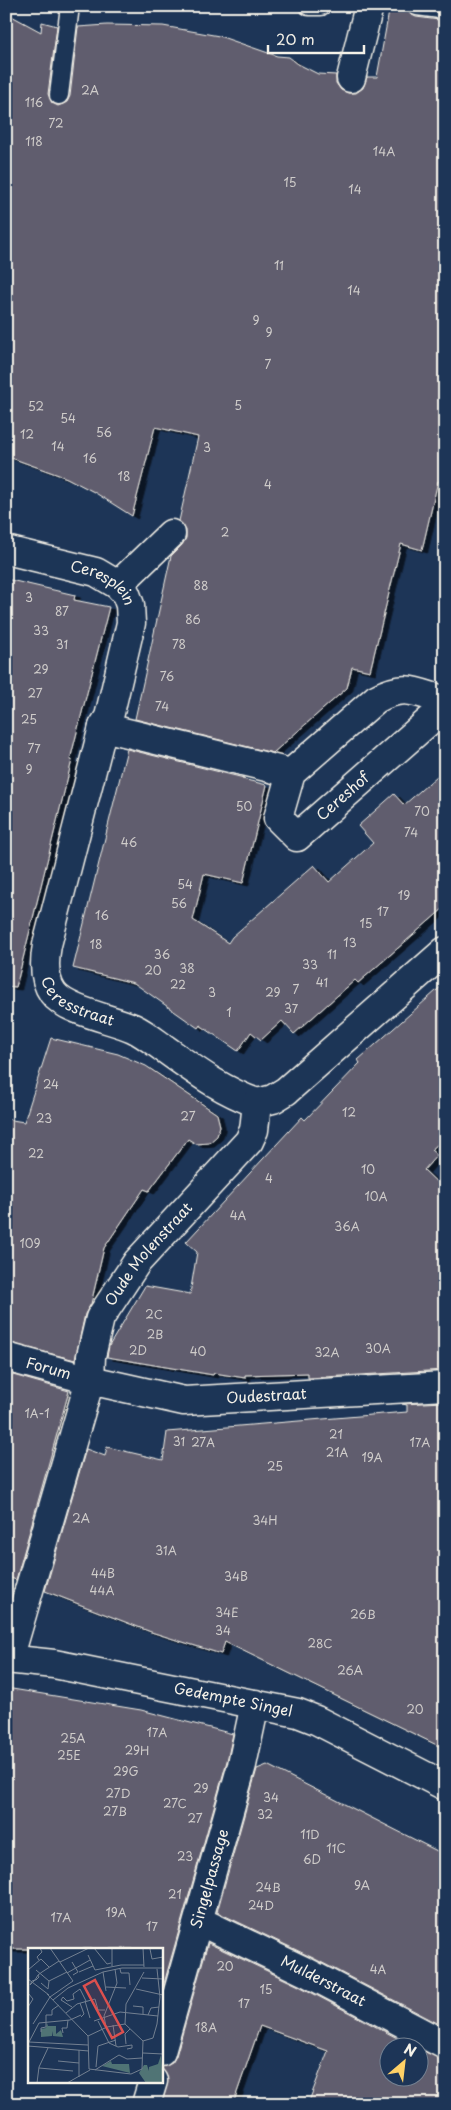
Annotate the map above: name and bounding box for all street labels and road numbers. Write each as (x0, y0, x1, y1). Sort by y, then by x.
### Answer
street label: Ceresplein (68, 553, 142, 608)
street label: Cereshof (310, 765, 375, 825)
street label: Ceresstraat (36, 973, 117, 1031)
street label: Oude Molenstraat (98, 1196, 197, 1310)
street label: Forum (24, 1350, 74, 1384)
street label: Oudestraat (225, 1381, 307, 1409)
street label: Gedempte Singel (172, 1675, 295, 1722)
street label: Singelpassage (183, 1826, 233, 1931)
street label: Mulderstraat (277, 1949, 370, 2012)

